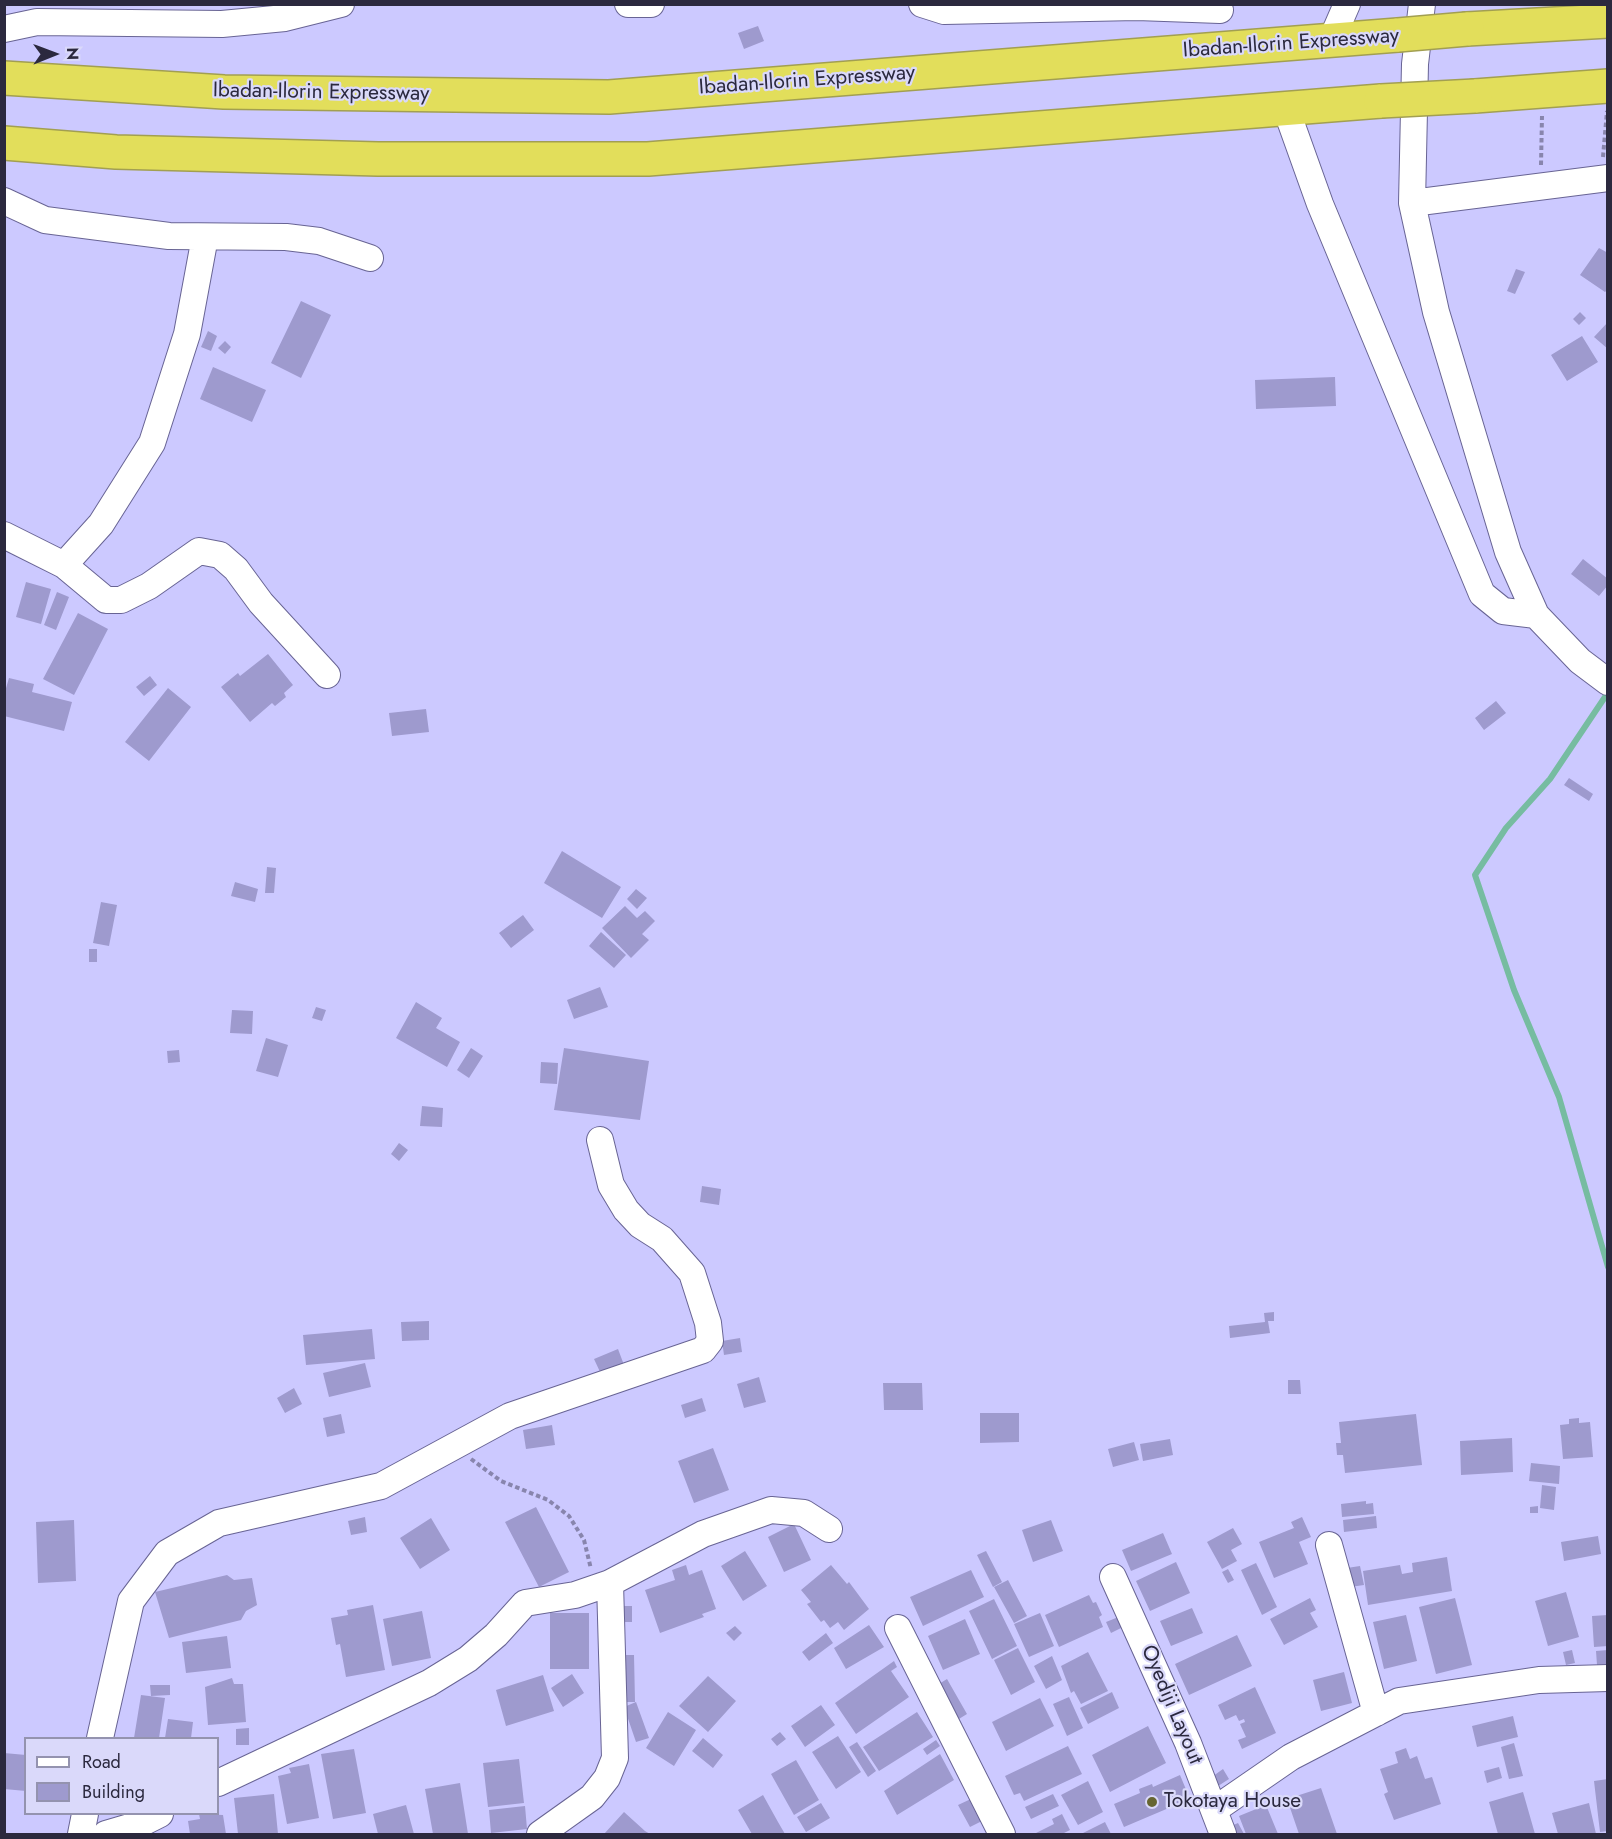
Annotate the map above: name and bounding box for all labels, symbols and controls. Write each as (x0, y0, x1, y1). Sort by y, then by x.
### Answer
north arrow (24, 24, 84, 84)
street label: Ibadan-Ilorin Expressway (1182, 24, 1400, 64)
text: N (61, 47, 84, 60)
street label: Ibadan-Ilorin Expressway (698, 61, 916, 101)
street label: Ibadan-Ilorin Expressway (213, 79, 429, 107)
street label: Oyediji Layout (1135, 1642, 1207, 1768)
legend (24, 1737, 219, 1815)
text: Road (82, 1749, 121, 1775)
text: Building (82, 1779, 145, 1805)
place label: Tokotaya House (1164, 1789, 1301, 1815)
marker: Tokotaya House (1145, 1795, 1159, 1809)

